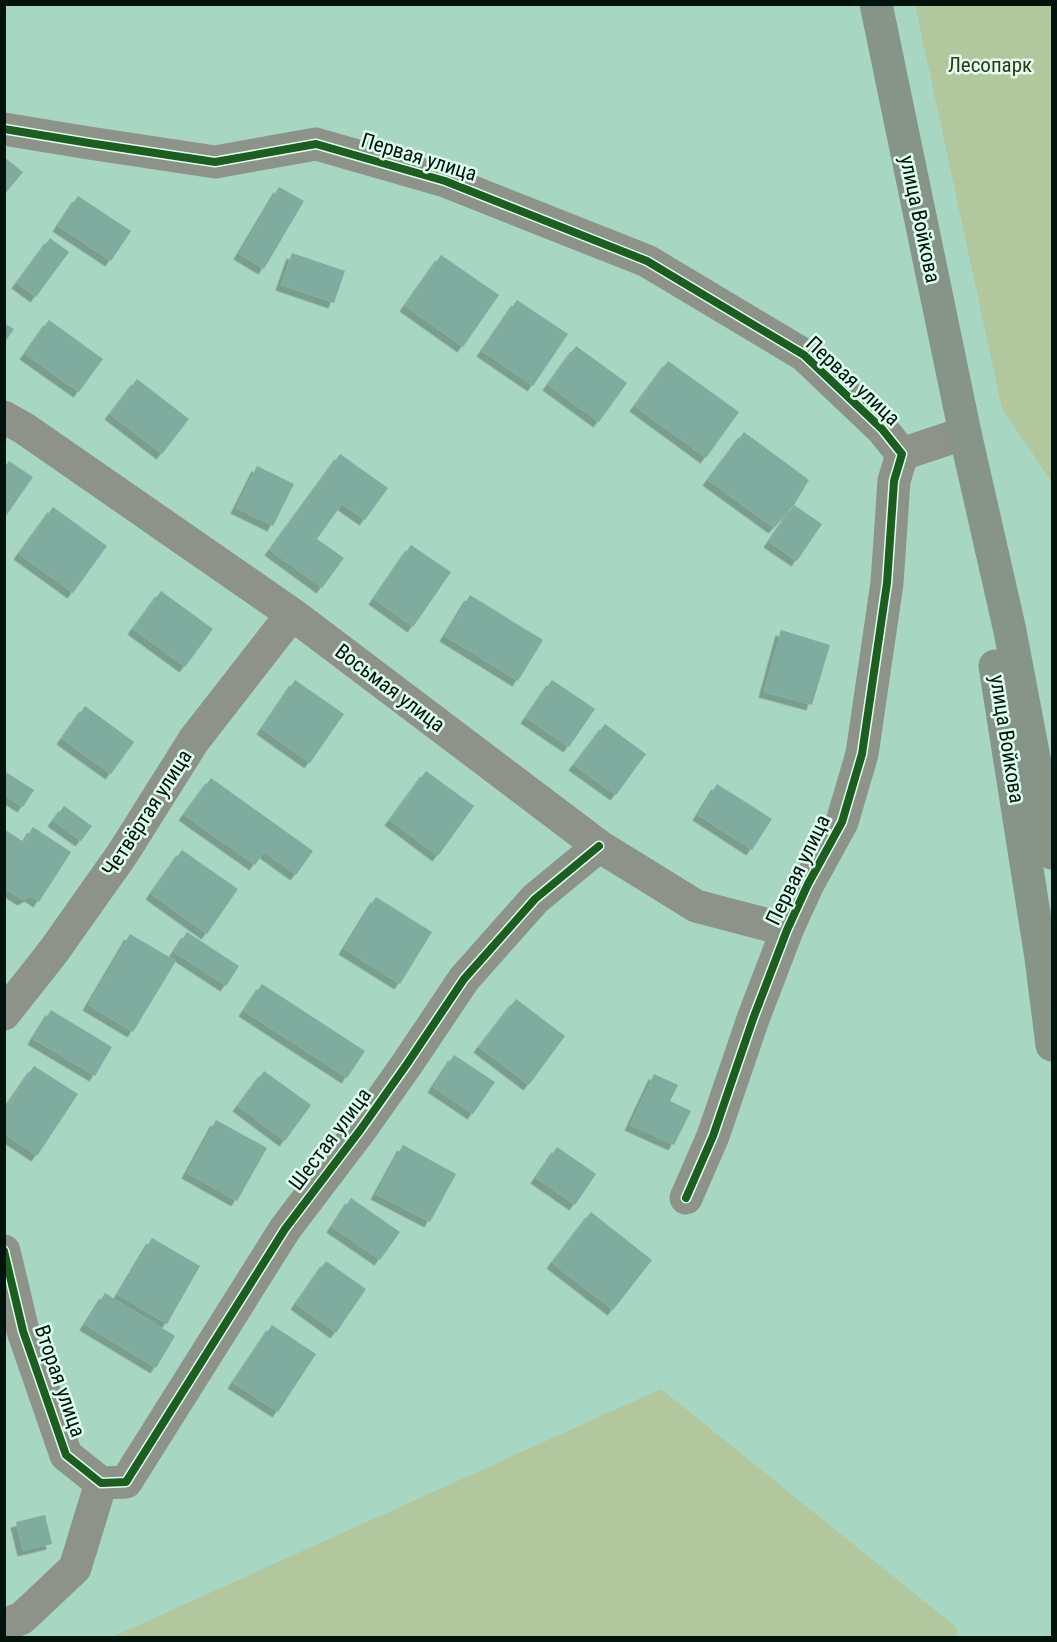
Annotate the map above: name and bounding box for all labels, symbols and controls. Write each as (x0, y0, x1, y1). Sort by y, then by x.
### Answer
park label: Лесопарк (948, 53, 1032, 77)
street label: Первая улица (358, 128, 480, 186)
street label: улица Войкова (895, 153, 945, 285)
street label: Первая улица (801, 331, 905, 431)
street label: Восьмая улица (330, 639, 450, 737)
street label: улица Войкова (985, 673, 1029, 805)
street label: Четвёртая улица (97, 745, 197, 881)
street label: Первая улица (761, 811, 835, 929)
street label: Шестая улица (284, 1083, 376, 1195)
street label: Вторая улица (30, 1322, 90, 1440)

